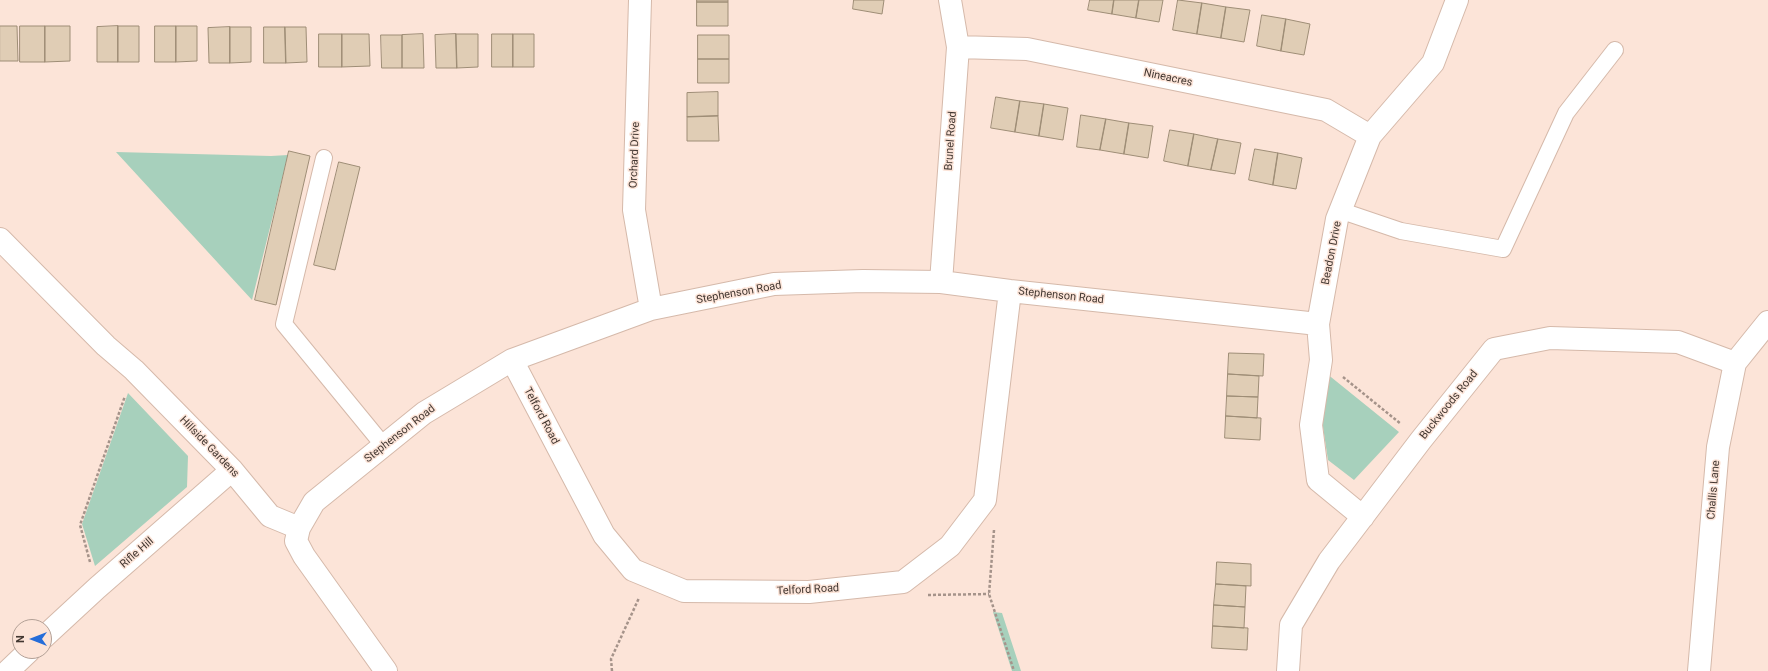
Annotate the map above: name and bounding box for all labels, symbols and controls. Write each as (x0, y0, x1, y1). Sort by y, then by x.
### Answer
street label: Nineacres (1143, 66, 1193, 90)
street label: Brunel Road (942, 111, 960, 171)
street label: Orchard Drive (627, 122, 643, 188)
street label: Beadon Drive (1319, 220, 1345, 286)
street label: Stephenson Road (695, 279, 783, 307)
street label: Stephenson Road (1017, 285, 1105, 307)
street label: Buckwoods Road (1417, 368, 1481, 442)
street label: Telford Road (521, 385, 561, 447)
street label: Stephenson Road (362, 402, 438, 466)
street label: Hillside Gardens (177, 414, 241, 480)
street label: Challis Lane (1705, 460, 1723, 520)
street label: Rifle Hill (118, 535, 156, 571)
street label: Telford Road (776, 582, 840, 598)
north arrow (12, 619, 52, 659)
text: N (14, 635, 27, 643)

